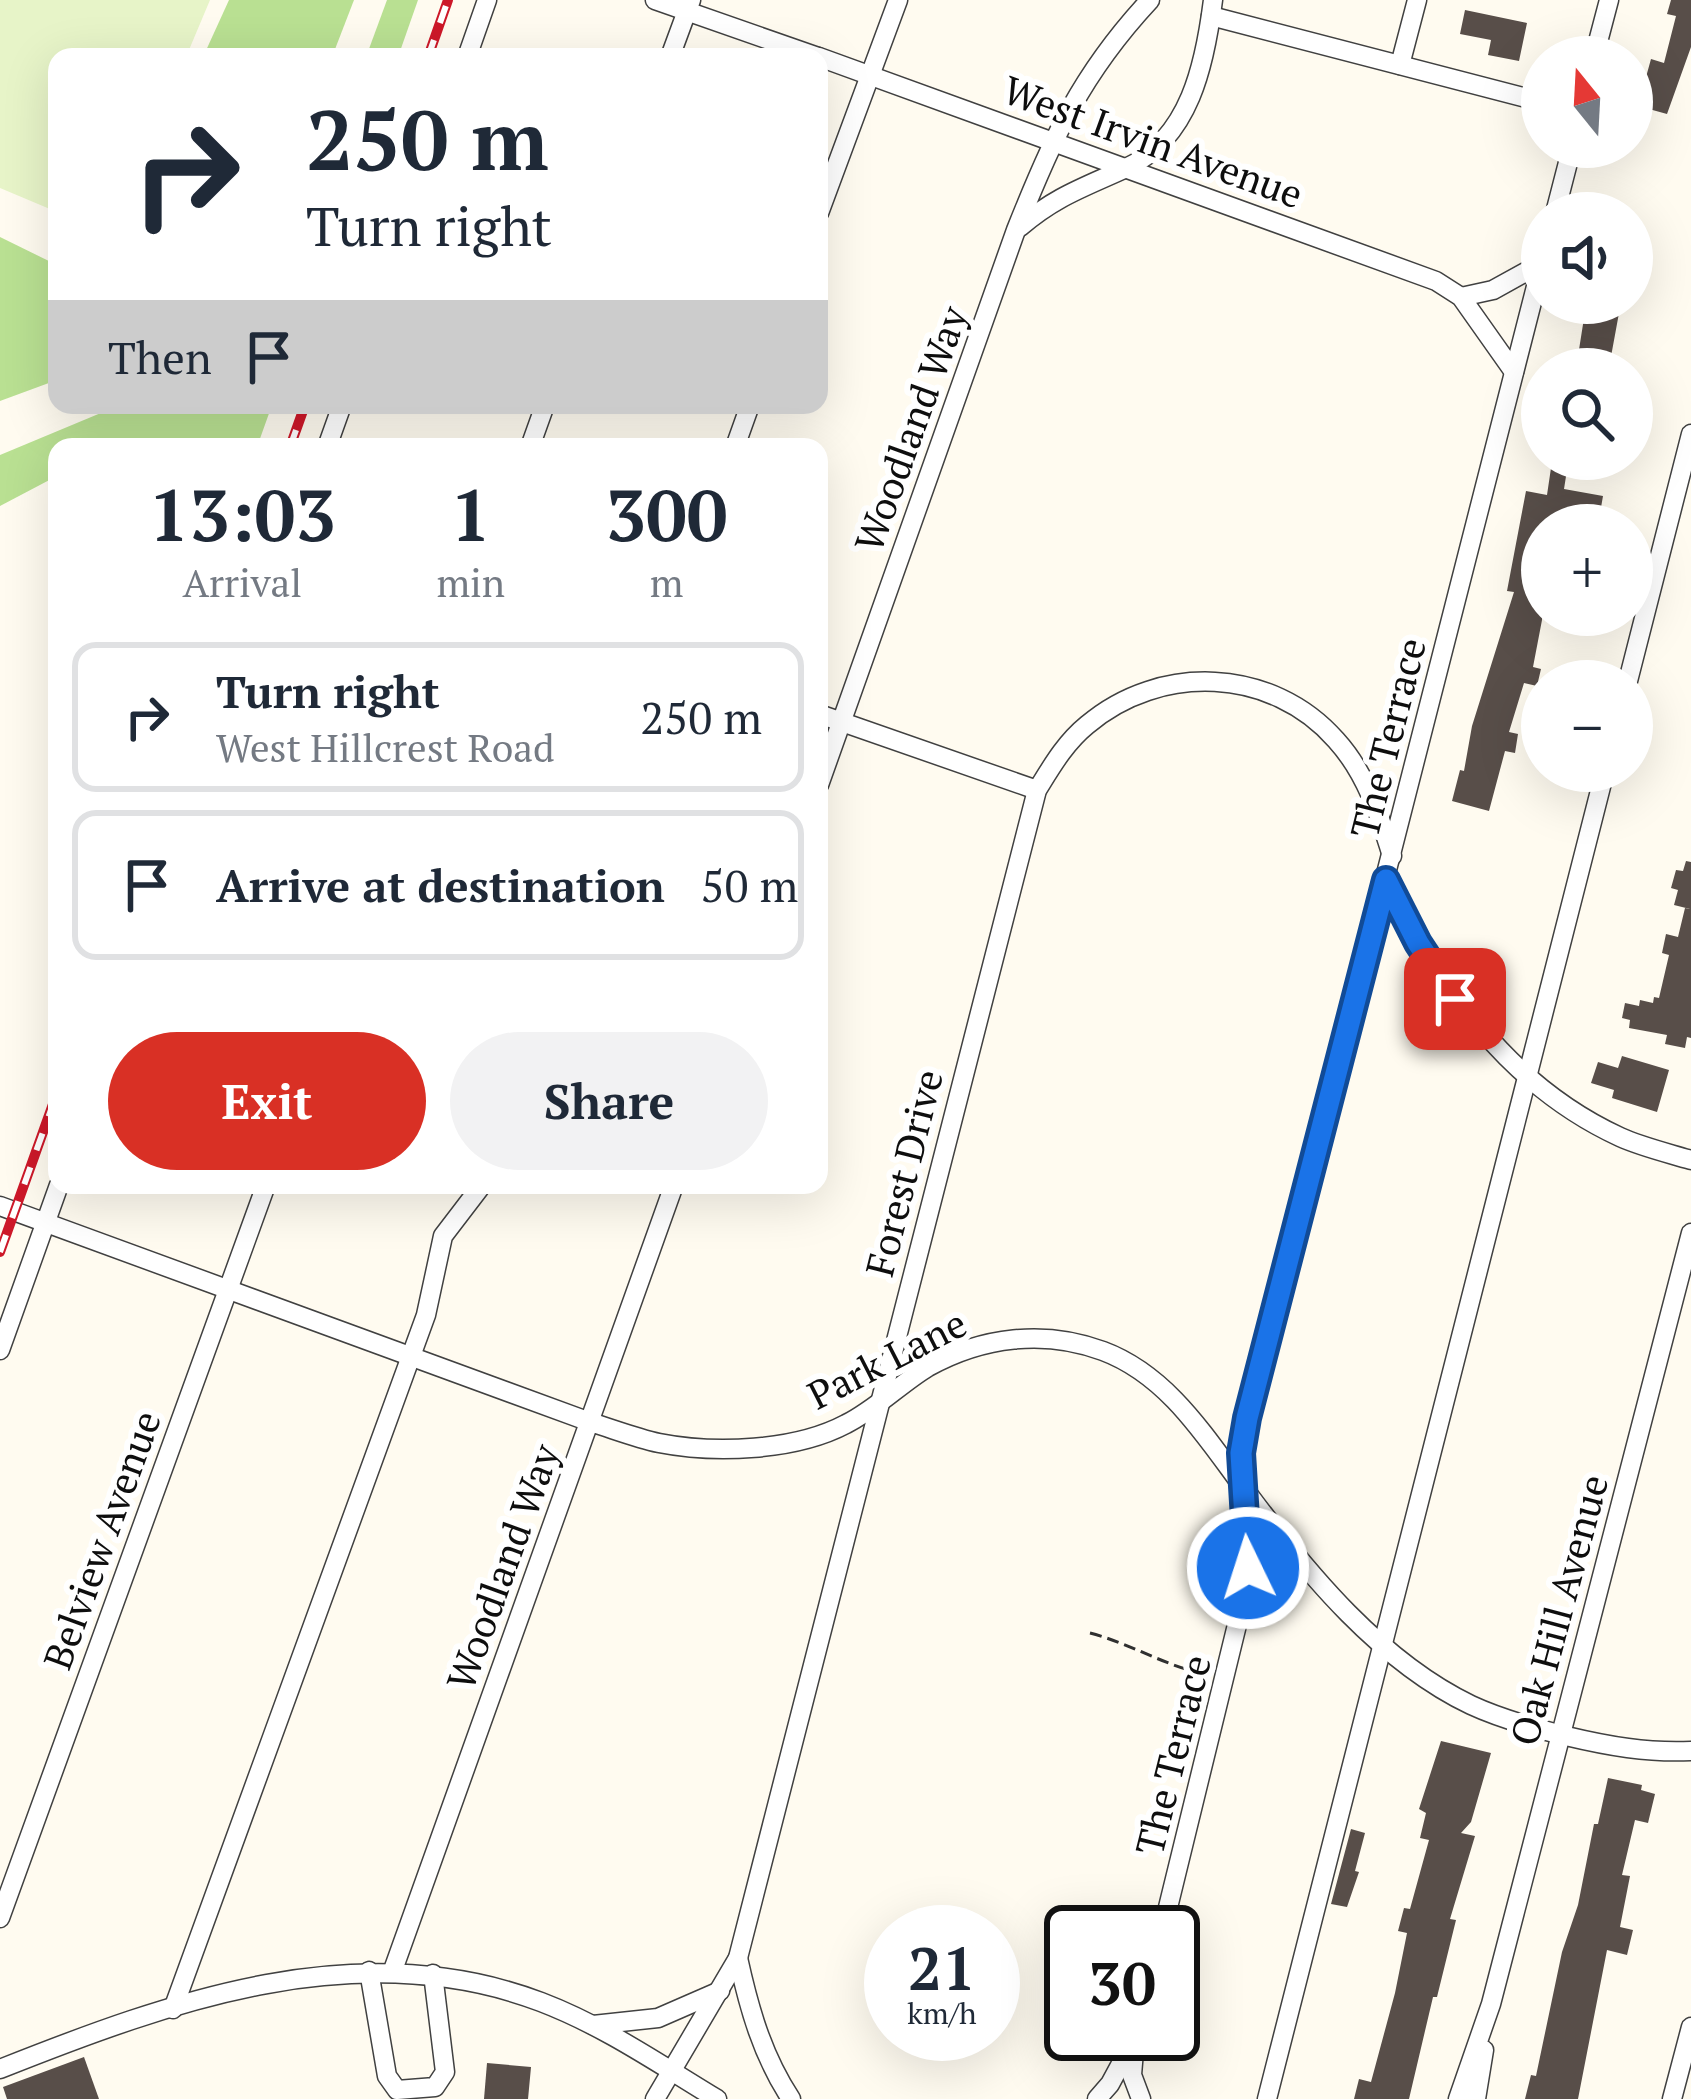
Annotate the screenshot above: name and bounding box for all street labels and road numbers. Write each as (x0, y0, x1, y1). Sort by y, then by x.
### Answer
street label: West Irvin Avenue (997, 63, 1310, 219)
street label: Woodland Way (842, 297, 979, 559)
street label: The Terrace (1337, 632, 1437, 843)
street label: Forest Drive (852, 1064, 954, 1282)
street label: Park Lane (798, 1296, 975, 1420)
street label: Belview Avenue (30, 1403, 172, 1676)
street label: Woodland Way (434, 1435, 571, 1697)
street label: Oak Hill Avenue (1497, 1469, 1619, 1751)
street label: The Terrace (1122, 1649, 1222, 1860)

